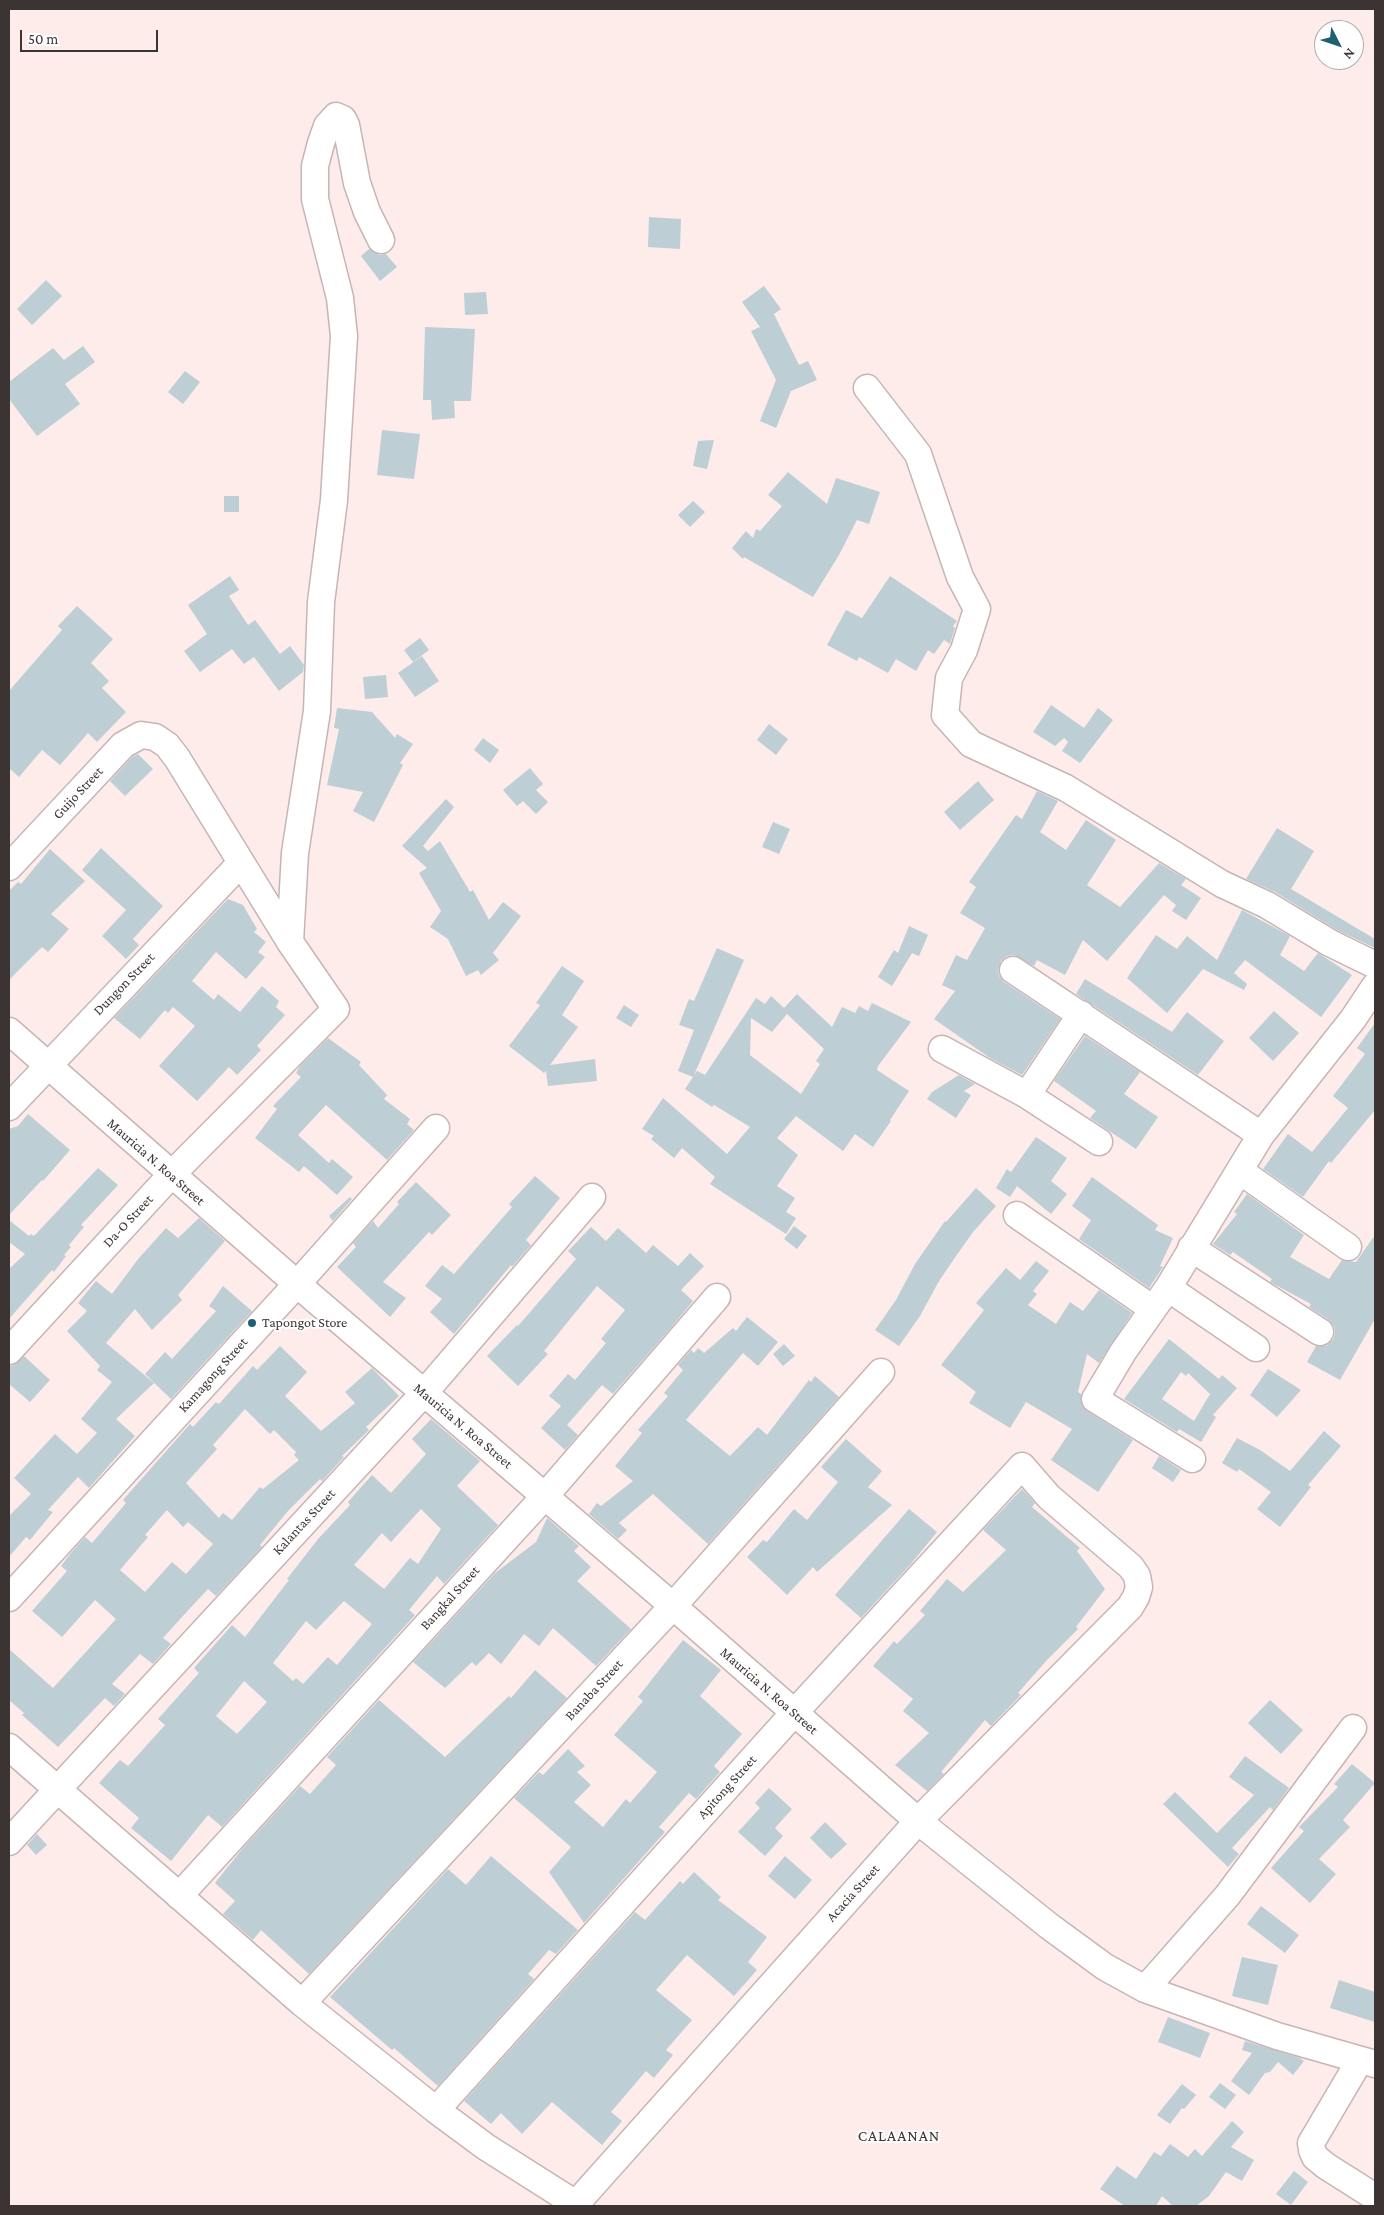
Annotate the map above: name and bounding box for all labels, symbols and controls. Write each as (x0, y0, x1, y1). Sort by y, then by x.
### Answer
scale bar (22, 20, 160, 52)
north arrow (1314, 20, 1364, 70)
text: 50 m (28, 31, 58, 47)
text: N (1340, 45, 1359, 63)
street label: Guijo Street (49, 763, 107, 823)
street label: Dungon Street (90, 949, 158, 1019)
street label: Mauricia N. Roa Street (104, 1115, 208, 1209)
street label: Da-O Street (99, 1191, 157, 1251)
place label: Tapongot Store (262, 1315, 347, 1331)
marker: Tapongot Store (246, 1317, 258, 1329)
street label: Kamagong Street (175, 1334, 251, 1416)
street label: Mauricia N. Roa Street (410, 1380, 516, 1472)
street label: Kalantas Street (269, 1486, 339, 1558)
street label: Bangkal Street (417, 1562, 483, 1634)
street label: Mauricia N. Roa Street (717, 1644, 821, 1738)
street label: Banaba Street (562, 1656, 626, 1724)
street label: Apitong Street (694, 1752, 760, 1822)
street label: Acacia Street (823, 1861, 883, 1925)
district label: CALAANAN (857, 2126, 941, 2146)

